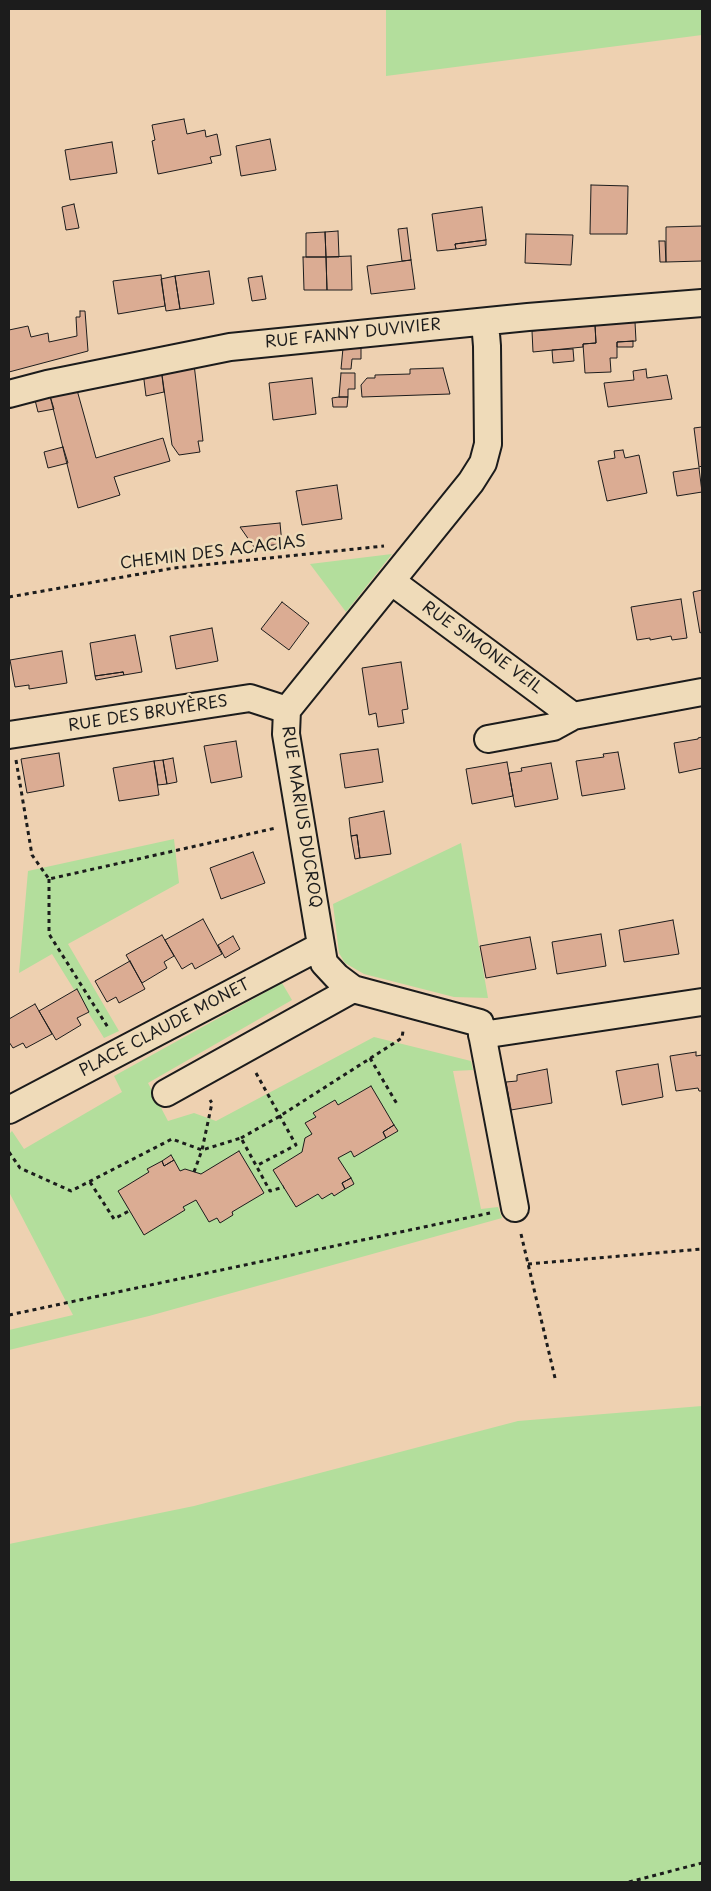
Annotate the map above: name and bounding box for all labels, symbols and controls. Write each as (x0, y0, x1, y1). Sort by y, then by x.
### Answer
street label: RUE FANNY DUVIVIER (264, 315, 442, 353)
street label: CHEMIN DES ACACIAS (119, 532, 307, 574)
street label: RUE SIMONE VEIL (418, 598, 546, 698)
street label: RUE DES BRUYÈRES (67, 692, 229, 736)
street label: RUE MARIUS DUCROQ (277, 724, 325, 910)
street label: PLACE CLAUDE MONET (76, 975, 254, 1081)

